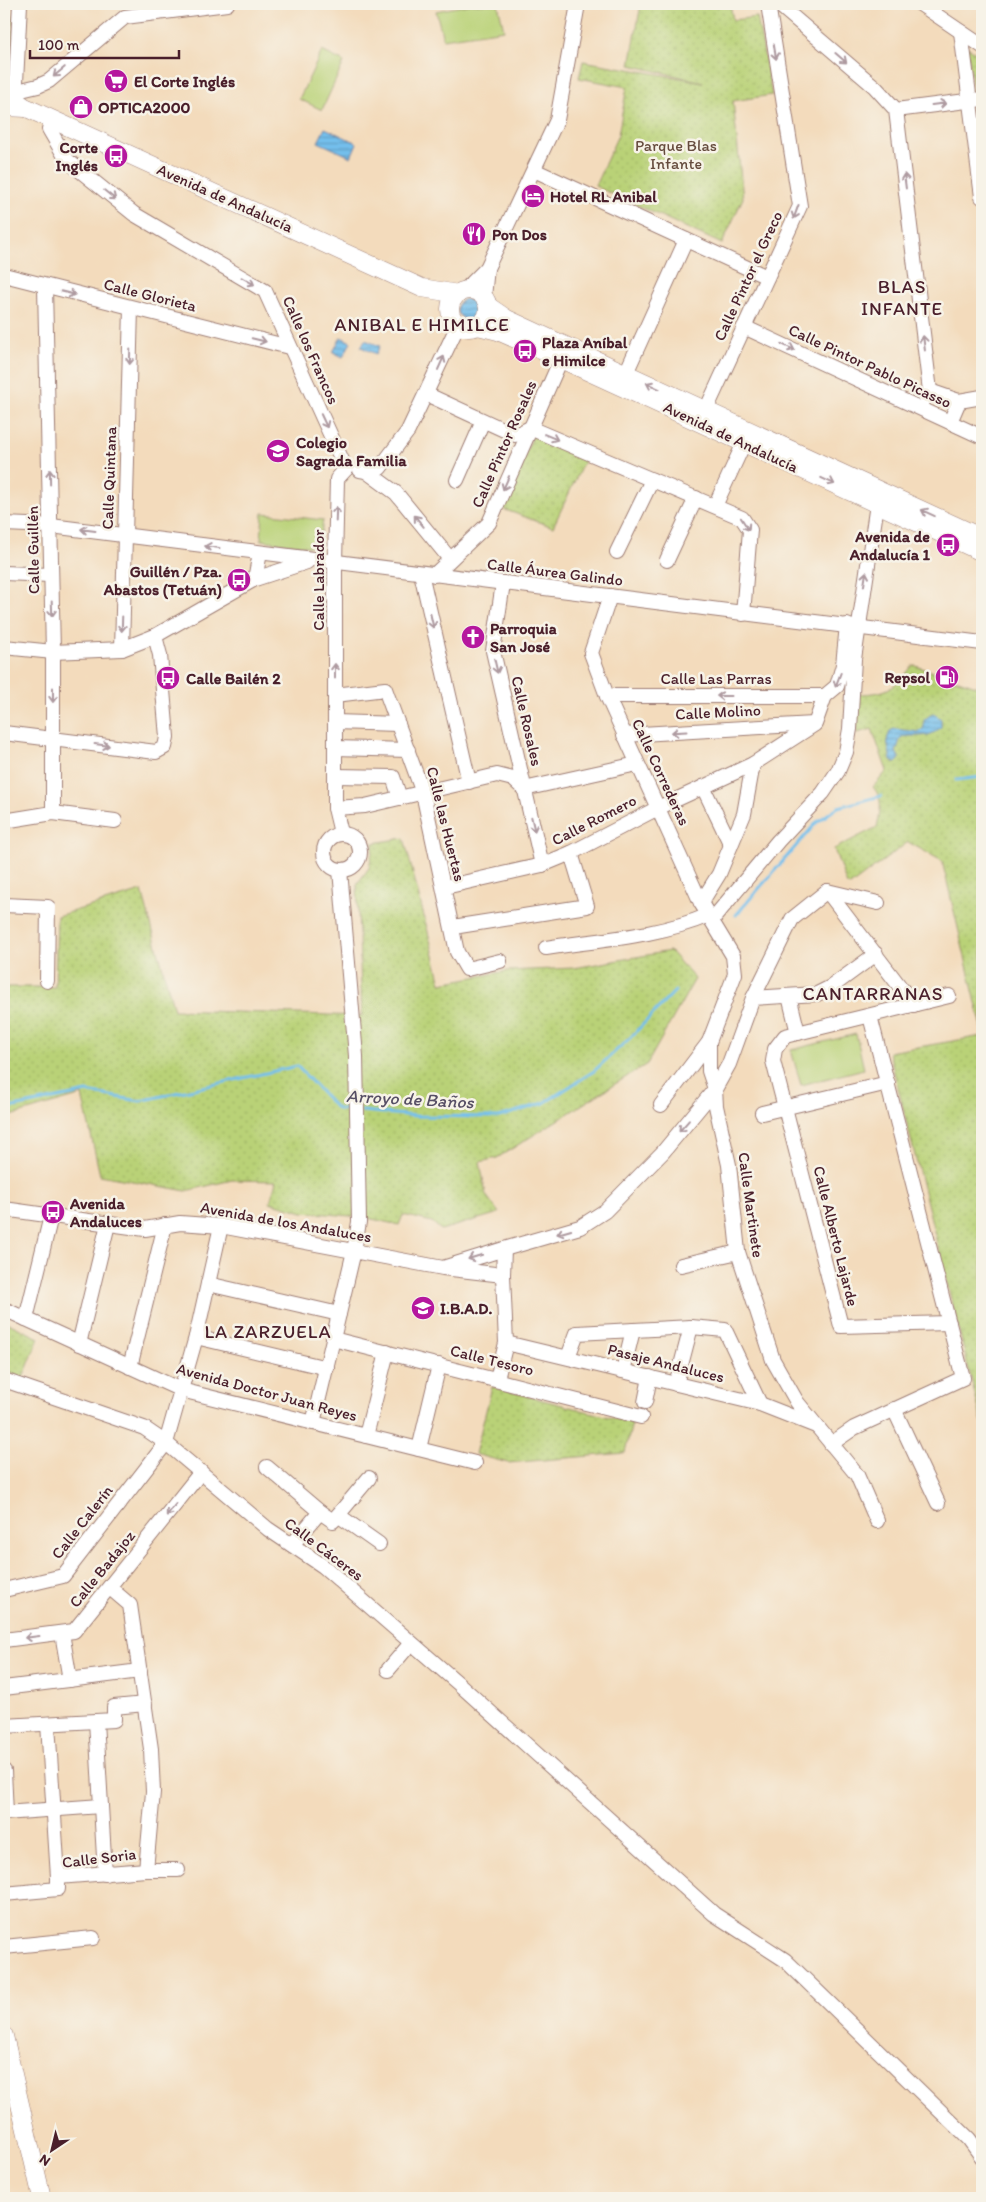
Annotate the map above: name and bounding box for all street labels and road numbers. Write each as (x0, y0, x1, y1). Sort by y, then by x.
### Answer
street label: Avenida de Andalucía (154, 159, 296, 237)
street label: Calle Pintor el Greco (710, 208, 786, 344)
street label: Calle Glorieta (102, 274, 199, 316)
street label: Calle los Francos (279, 293, 343, 407)
street label: Calle Pintor Pablo Picasso (786, 320, 954, 412)
street label: Calle Pintor Rosales (467, 377, 541, 511)
street label: Avenida de Andalucía (660, 397, 802, 477)
street label: Calle Quintana (98, 425, 120, 530)
street label: Calle Guillén (23, 505, 43, 594)
street label: Calle Labrador (309, 529, 328, 631)
street label: Calle Áurea Galindo (486, 554, 624, 590)
street label: Calle Las Parras (660, 669, 772, 688)
street label: Calle Rosales (507, 674, 547, 768)
street label: Calle Molino (675, 700, 761, 724)
street label: Calle Correderas (628, 716, 694, 828)
street label: Calle las Huertas (423, 765, 469, 883)
street label: Calle Romero (548, 791, 640, 849)
street label: Calle Martinete (734, 1151, 768, 1259)
street label: Calle Alberto Lajarde (809, 1164, 863, 1308)
street label: Avenida de los Andaluces (199, 1198, 373, 1246)
street label: Pasaje Andaluces (606, 1339, 726, 1387)
street label: Calle Tesoro (448, 1340, 536, 1380)
street label: Avenida Doctor Juan Reyes (175, 1359, 359, 1425)
street label: Calle Calerín (47, 1481, 117, 1563)
street label: Calle Cáceres (281, 1513, 367, 1585)
street label: Calle Badajoz (65, 1526, 139, 1611)
street label: Calle Soria (61, 1844, 137, 1872)

